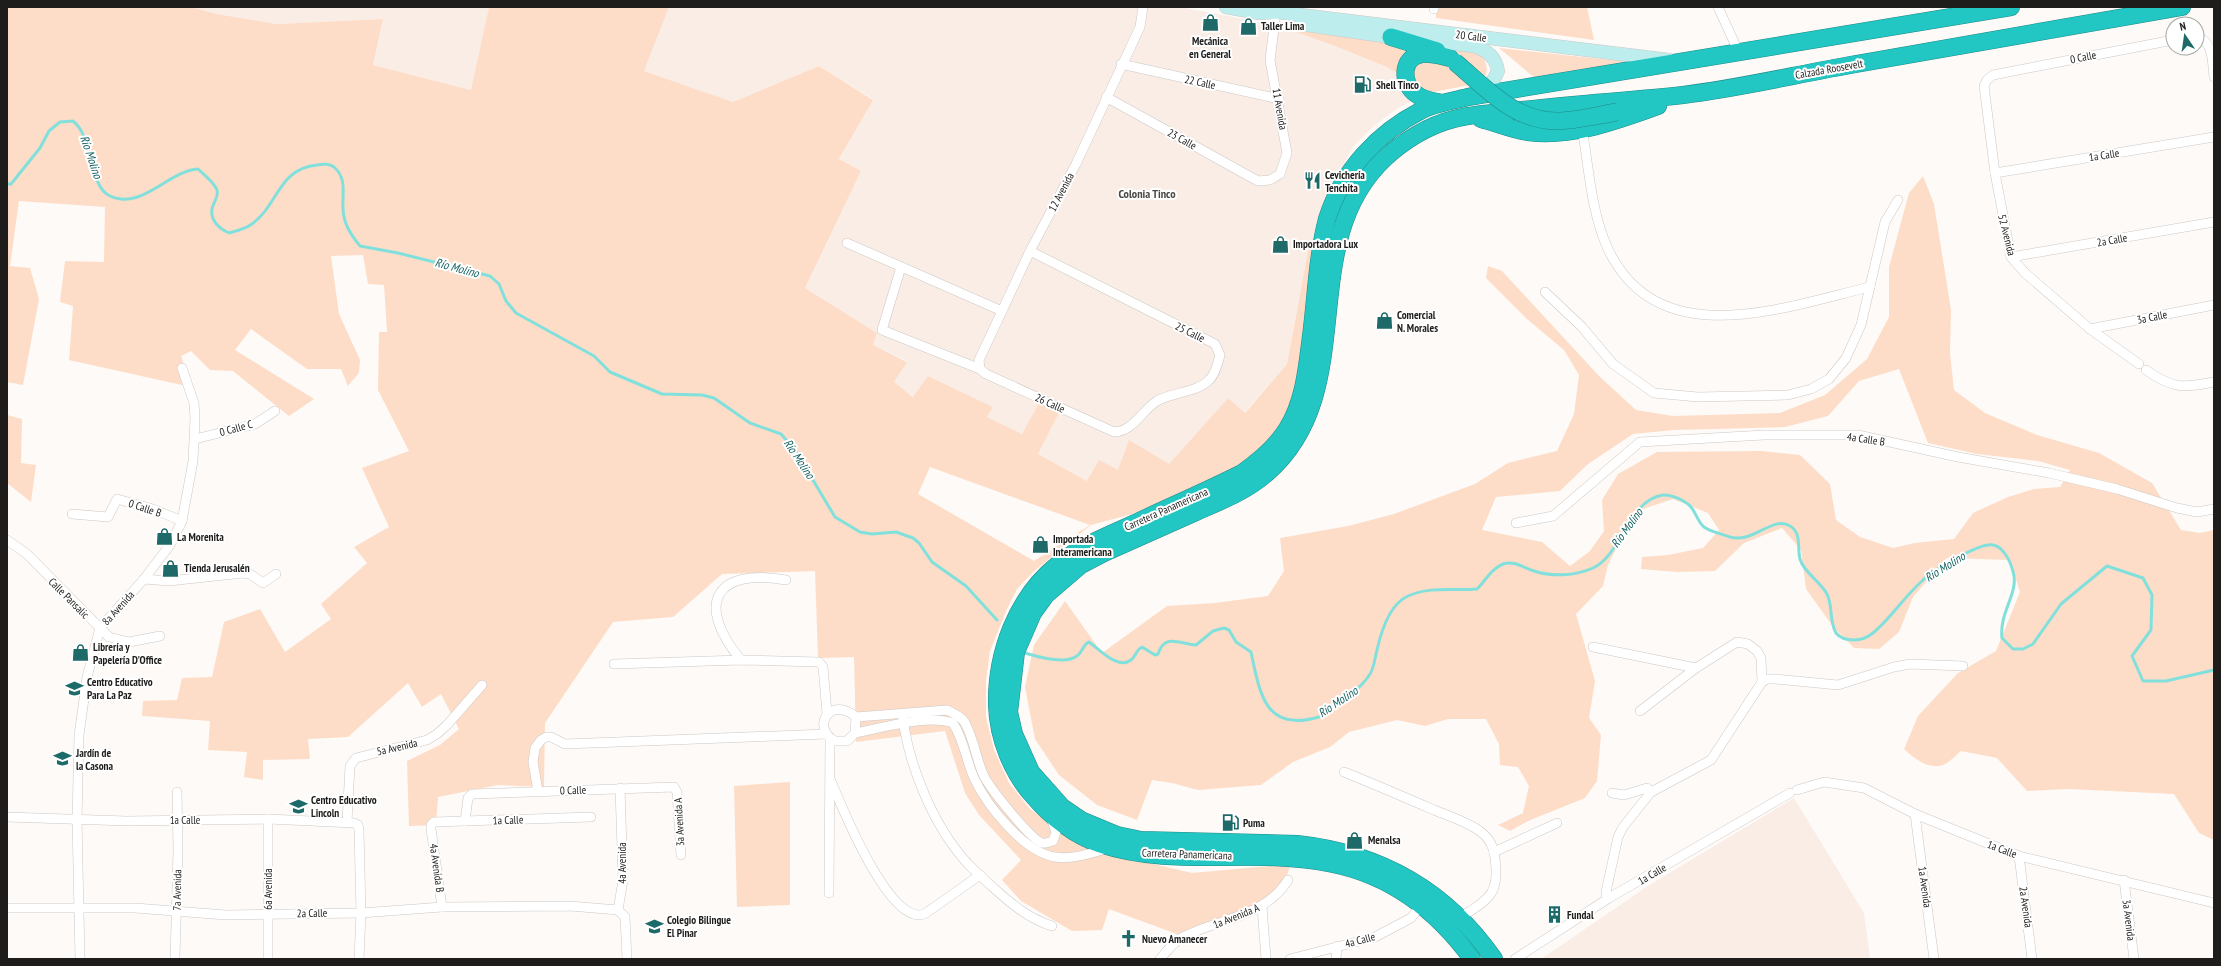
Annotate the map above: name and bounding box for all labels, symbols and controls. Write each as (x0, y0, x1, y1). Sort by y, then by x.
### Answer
shop icon: Mecánica en General (1200, 13, 1220, 33)
shop icon: Taller Lima (1238, 16, 1258, 36)
north arrow (2165, 16, 2205, 56)
place label: Taller Lima (1261, 19, 1305, 33)
text: N (2178, 19, 2187, 34)
street label: 20 Calle (1455, 27, 1488, 45)
place label: Mecánica en General (1189, 34, 1231, 61)
street label: 0 Calle (2069, 48, 2098, 66)
street label: Calzada Roosevelt (1794, 56, 1864, 82)
street label: 22 Calle (1183, 72, 1217, 92)
fuel station icon: Shell Tinco (1353, 75, 1373, 95)
place label: Shell Tinco (1376, 78, 1419, 92)
street label: 11 Avenida (1269, 87, 1291, 131)
street label: 23 Calle (1165, 125, 1199, 153)
water label: Río Molino (77, 133, 106, 181)
street label: 1a Calle (2088, 146, 2121, 164)
place label: Cevichería Tenchita (1325, 168, 1365, 195)
street label: 12 Avenida (1045, 170, 1077, 214)
restaurant icon: Cevichería Tenchita (1302, 171, 1322, 191)
district label: Colonia Tinco (1118, 186, 1176, 201)
street label: 52 Avenida (1995, 213, 2019, 257)
street label: 2a Calle (2096, 230, 2129, 250)
shop icon: Importadora Lux (1270, 234, 1290, 254)
place label: Importadora Lux (1293, 237, 1358, 251)
water label: Río Molino (434, 254, 481, 281)
street label: 3a Calle (2136, 307, 2169, 327)
place label: Comercial N. Morales (1397, 308, 1438, 335)
shop icon: Comercial N. Morales (1374, 311, 1394, 331)
street label: 25 Calle (1173, 319, 1207, 345)
street label: 26 Calle (1033, 390, 1068, 416)
street label: 0 Calle C (218, 417, 254, 439)
street label: 4a Calle B (1846, 429, 1886, 449)
water label: Río Molino (781, 436, 819, 482)
street label: Carretera Panamericana (1122, 484, 1210, 534)
street label: 0 Calle B (127, 496, 163, 520)
water label: Río Molino (1607, 505, 1646, 550)
shop icon: La Morenita (154, 527, 174, 547)
place label: La Morenita (177, 530, 224, 544)
place label: Importada Interamericana (1053, 532, 1112, 559)
shop icon: Importada Interamericana (1030, 535, 1050, 555)
water label: Río Molino (1922, 548, 1968, 585)
shop icon: Tienda Jerusalén (161, 558, 181, 578)
place label: Tienda Jerusalén (184, 561, 250, 575)
street label: Calle Pansalic (46, 575, 92, 621)
street label: 8a Avenida (99, 588, 137, 628)
place label: Librería y Papelería D'Office (93, 640, 162, 667)
shop icon: Librería y Papelería D'Office (70, 643, 90, 663)
place label: Centro Educativo Para La Paz (87, 675, 153, 702)
school or university icon: Centro Educativo Para La Paz (64, 678, 84, 698)
water label: Río Molino (1315, 682, 1361, 720)
street label: 5a Avenida (375, 736, 419, 758)
place label: Jardín de la Casona (75, 746, 114, 773)
school or university icon: Jardín de la Casona (53, 749, 73, 769)
street label: 0 Calle (560, 783, 587, 797)
place label: Centro Educativo Lincoln (311, 793, 377, 820)
school or university icon: Centro Educativo Lincoln (288, 796, 308, 816)
street label: 3a Avenida A (671, 797, 687, 847)
street label: 1a Calle (492, 812, 524, 828)
street label: 1a Calle (170, 813, 201, 827)
fuel station icon: Puma (1220, 813, 1240, 833)
place label: Puma (1243, 816, 1265, 830)
shop icon: Menalsa (1345, 830, 1365, 850)
place label: Menalsa (1368, 833, 1401, 847)
street label: 1a Calle (1985, 837, 2019, 861)
street label: 4a Avenida (615, 842, 629, 884)
street label: 4a Avenida B (427, 843, 447, 893)
street label: Carretera Panamericana (1142, 845, 1232, 863)
street label: 1a Calle (1635, 860, 1669, 888)
street label: 1a Avenida (1915, 866, 1935, 908)
street label: 6a Avenida (261, 868, 275, 910)
street label: 7a Avenida (170, 869, 184, 911)
street label: 2a Avenida (2016, 886, 2036, 928)
street label: 3a Avenida (2120, 899, 2138, 941)
street label: 1a Avenida A (1211, 900, 1262, 932)
building icon: Fundal (1544, 905, 1564, 925)
street label: 2a Calle (297, 906, 328, 920)
place label: Fundal (1567, 908, 1594, 922)
place label: Colegio Bilingue El Pinar (667, 913, 731, 940)
school or university icon: Colegio Bilingue El Pinar (644, 916, 664, 936)
church icon: Nuevo Amanecer (1119, 929, 1139, 949)
street label: 4a Calle (1343, 929, 1377, 951)
place label: Nuevo Amanecer (1142, 932, 1208, 946)

